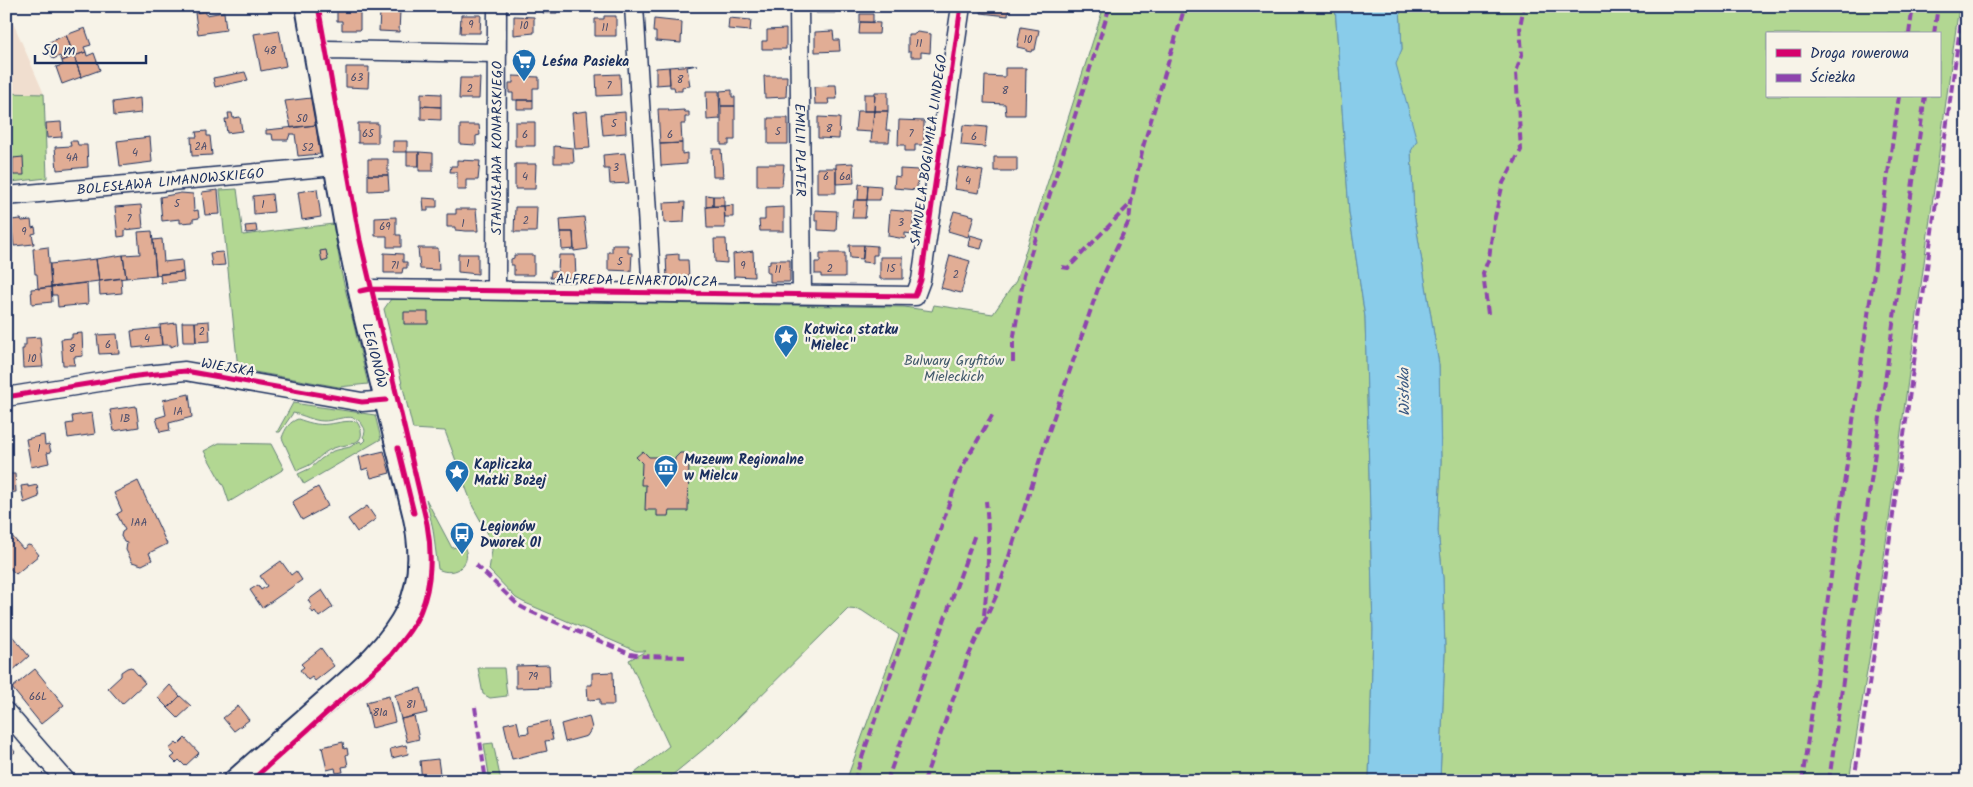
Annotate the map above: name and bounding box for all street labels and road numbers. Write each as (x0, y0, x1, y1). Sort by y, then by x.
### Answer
street label: SAMUELA BOGUMIŁA LINDEGO (905, 53, 953, 247)
street label: STANISŁAWA KONARSKIEGO (486, 61, 509, 235)
street label: EMILII PLATER (788, 103, 811, 197)
street label: BOLESŁAWA LIMANOWSKIEGO (76, 163, 265, 201)
street label: ALFREDA LENARTOWICZA (556, 269, 718, 293)
street label: LEGIONÓW (355, 320, 393, 390)
street label: WIEJSKA (199, 352, 256, 384)

